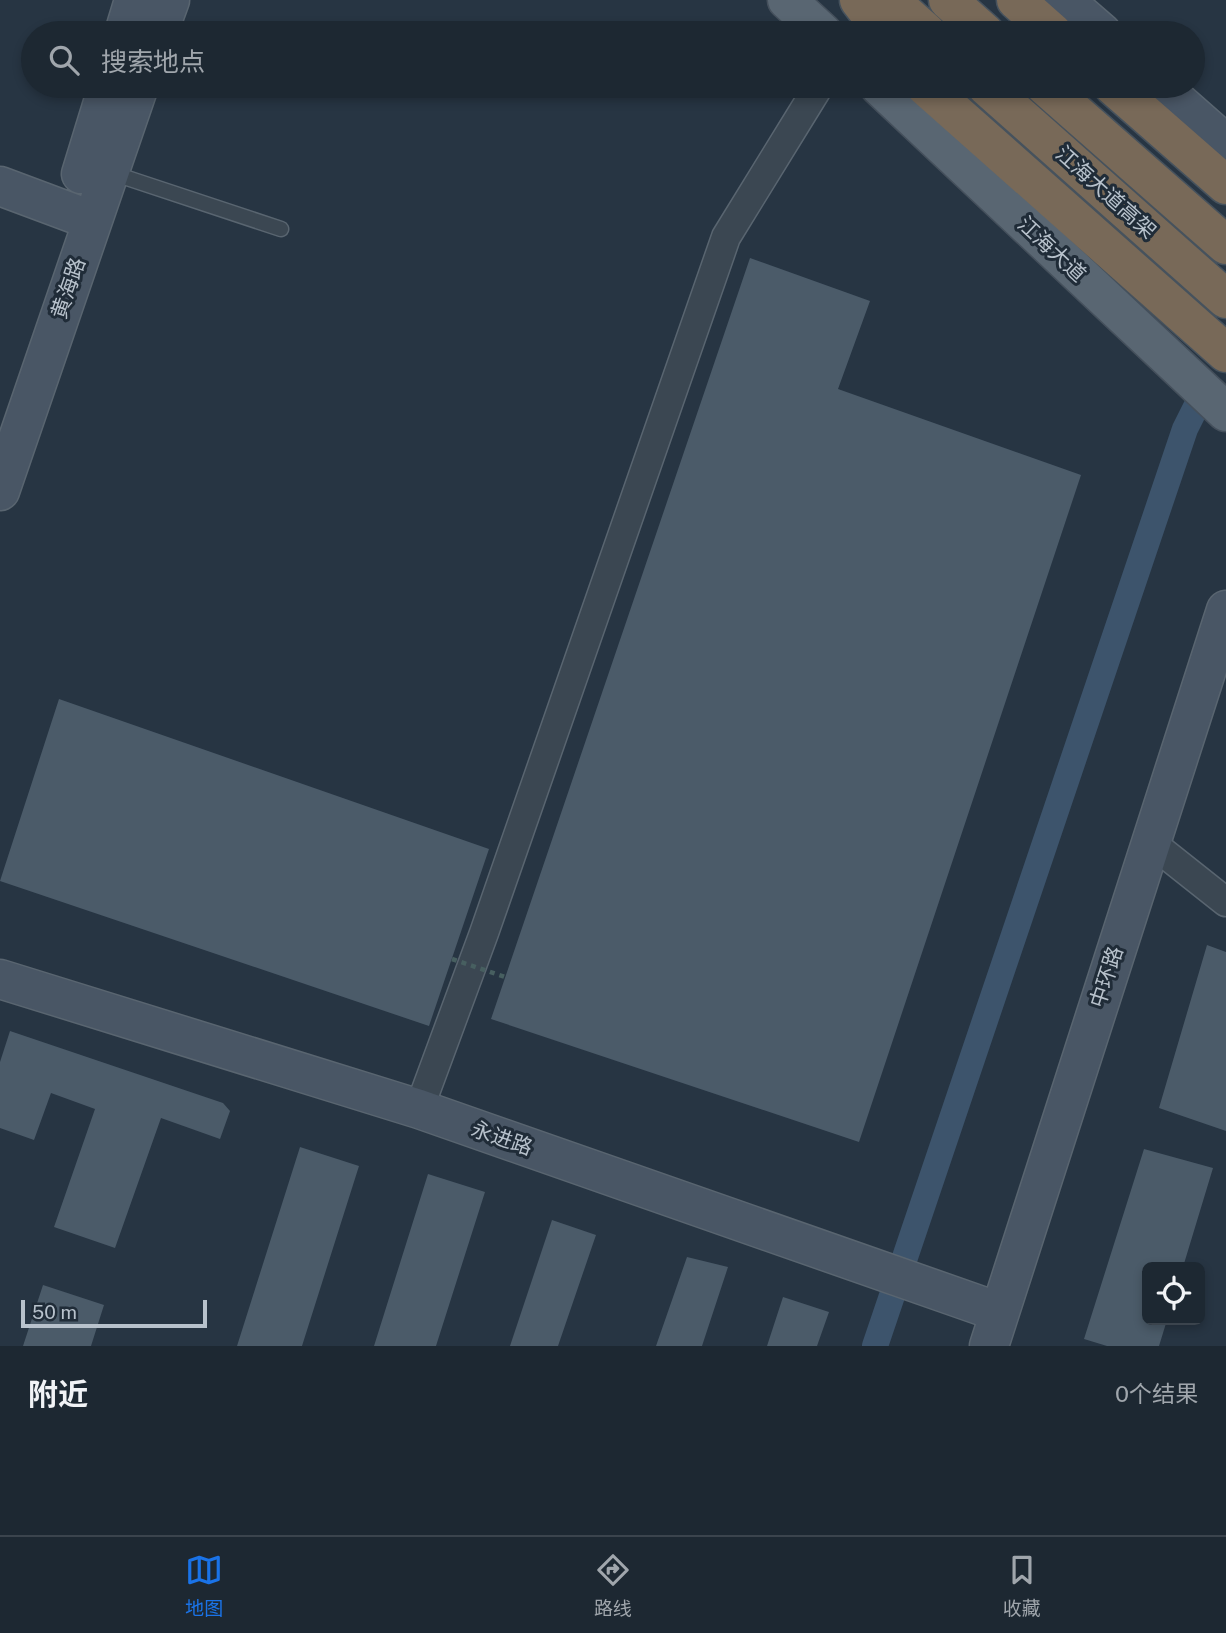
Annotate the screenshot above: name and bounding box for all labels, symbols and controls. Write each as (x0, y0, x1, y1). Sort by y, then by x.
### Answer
search box (21, 21, 1205, 98)
icon: search (45, 41, 83, 79)
text: 搜索地点 (101, 46, 205, 77)
street label: 江海大道高架 (1051, 141, 1161, 243)
street label: 江海大道 (1013, 211, 1091, 287)
street label: 黄海路 (46, 254, 90, 322)
street label: 中环路 (1084, 943, 1128, 1011)
street label: 永进路 (468, 1116, 536, 1160)
map controls (1142, 1262, 1205, 1325)
button: locate (1142, 1262, 1205, 1325)
scale bar (21, 1297, 206, 1329)
text: 50 m (32, 1301, 77, 1323)
text: 附近 (28, 1376, 88, 1412)
text: 0个结果 (1115, 1380, 1198, 1407)
tab: 地图 (185, 1551, 223, 1620)
tab: 路线 (594, 1551, 632, 1620)
tab: 收藏 (1003, 1551, 1041, 1620)

